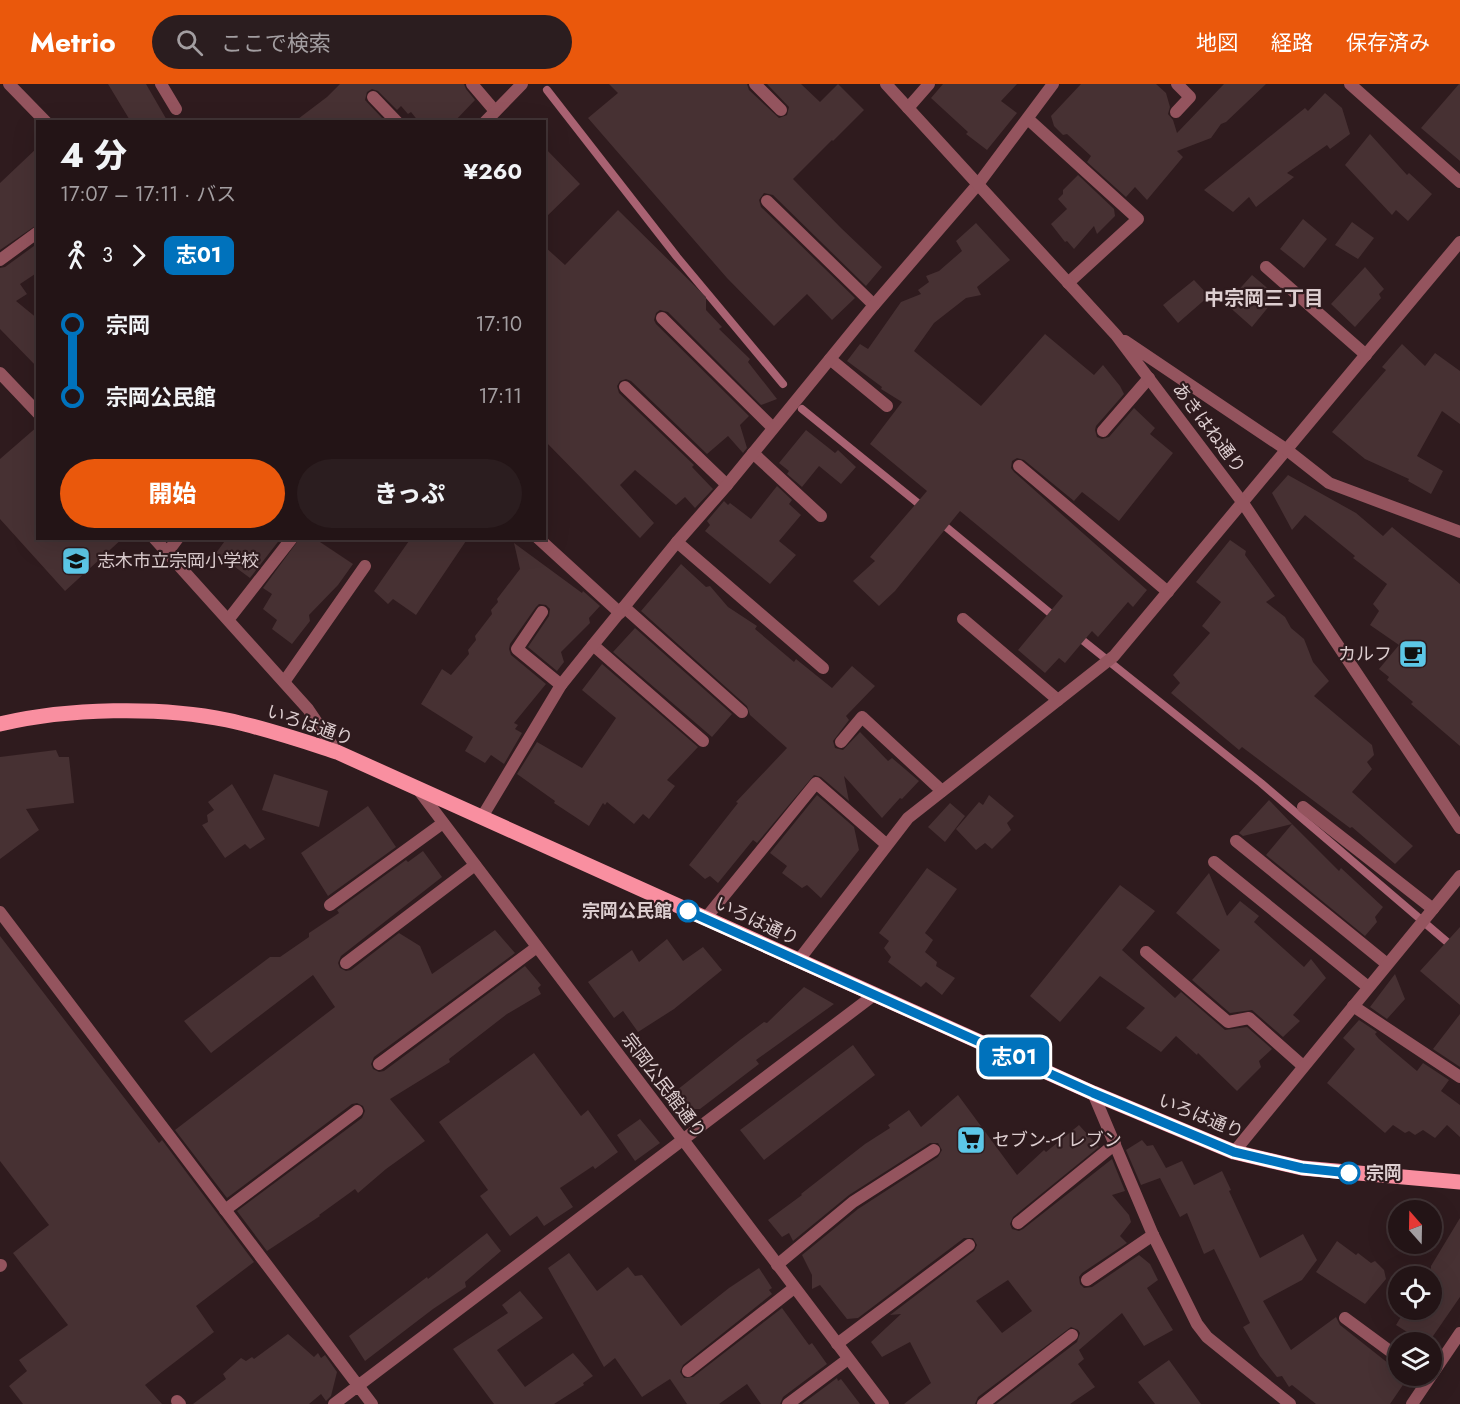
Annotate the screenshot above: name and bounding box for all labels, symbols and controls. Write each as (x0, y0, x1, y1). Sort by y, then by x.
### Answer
search box (152, 15, 572, 69)
text: Metrio (30, 22, 116, 63)
icon: search (173, 26, 206, 59)
text: ここで検索 (221, 27, 331, 59)
text: 地図 (1196, 28, 1238, 58)
text: 経路 (1271, 28, 1313, 58)
text: 保存済み (1346, 28, 1430, 58)
text: 4 分 (60, 132, 127, 179)
text: ¥260 (464, 155, 522, 187)
text: 17:07 – 17:11 · バス (60, 180, 236, 209)
icon: walk (60, 239, 93, 272)
icon: forward (122, 239, 155, 272)
text: 志01 (176, 240, 222, 270)
text: 3 (102, 241, 113, 270)
district label: 中宗岡三丁目 (1204, 284, 1324, 313)
text: 宗岡 (106, 309, 150, 341)
text: 17:10 (476, 310, 522, 339)
street label: あきはね通り (1166, 377, 1252, 479)
text: 宗岡公民館 (106, 381, 216, 413)
text: 17:11 (479, 382, 522, 411)
button: 開始 (60, 459, 285, 528)
button: きっぷ (297, 459, 522, 528)
school or university icon: 志木市立宗岡小学校 (60, 545, 92, 577)
place label: 志木市立宗岡小学校 (97, 548, 259, 574)
cafe icon: カルフ (1397, 638, 1429, 670)
place label: カルフ (1338, 641, 1392, 667)
street label: いろは通り (263, 698, 357, 752)
street label: いろは通り (711, 890, 803, 952)
place label: 宗岡公民館 (582, 898, 672, 924)
marker: 宗岡公民館 (677, 900, 699, 922)
street label: 宗岡公民館通り (616, 1028, 712, 1144)
line badge: 志01 (980, 1038, 1048, 1076)
text: 志01 (991, 1042, 1037, 1072)
street label: いろは通り (1154, 1087, 1248, 1145)
supermarket icon: セブン-イレブン (955, 1124, 987, 1156)
place label: セブン-イレブン (992, 1127, 1122, 1153)
place label: 宗岡 (1366, 1160, 1402, 1186)
marker: 宗岡 (1338, 1162, 1360, 1184)
north arrow (1388, 1200, 1442, 1254)
map controls (1388, 1200, 1442, 1386)
button: locate (1388, 1266, 1442, 1320)
button: layers (1388, 1332, 1442, 1386)

